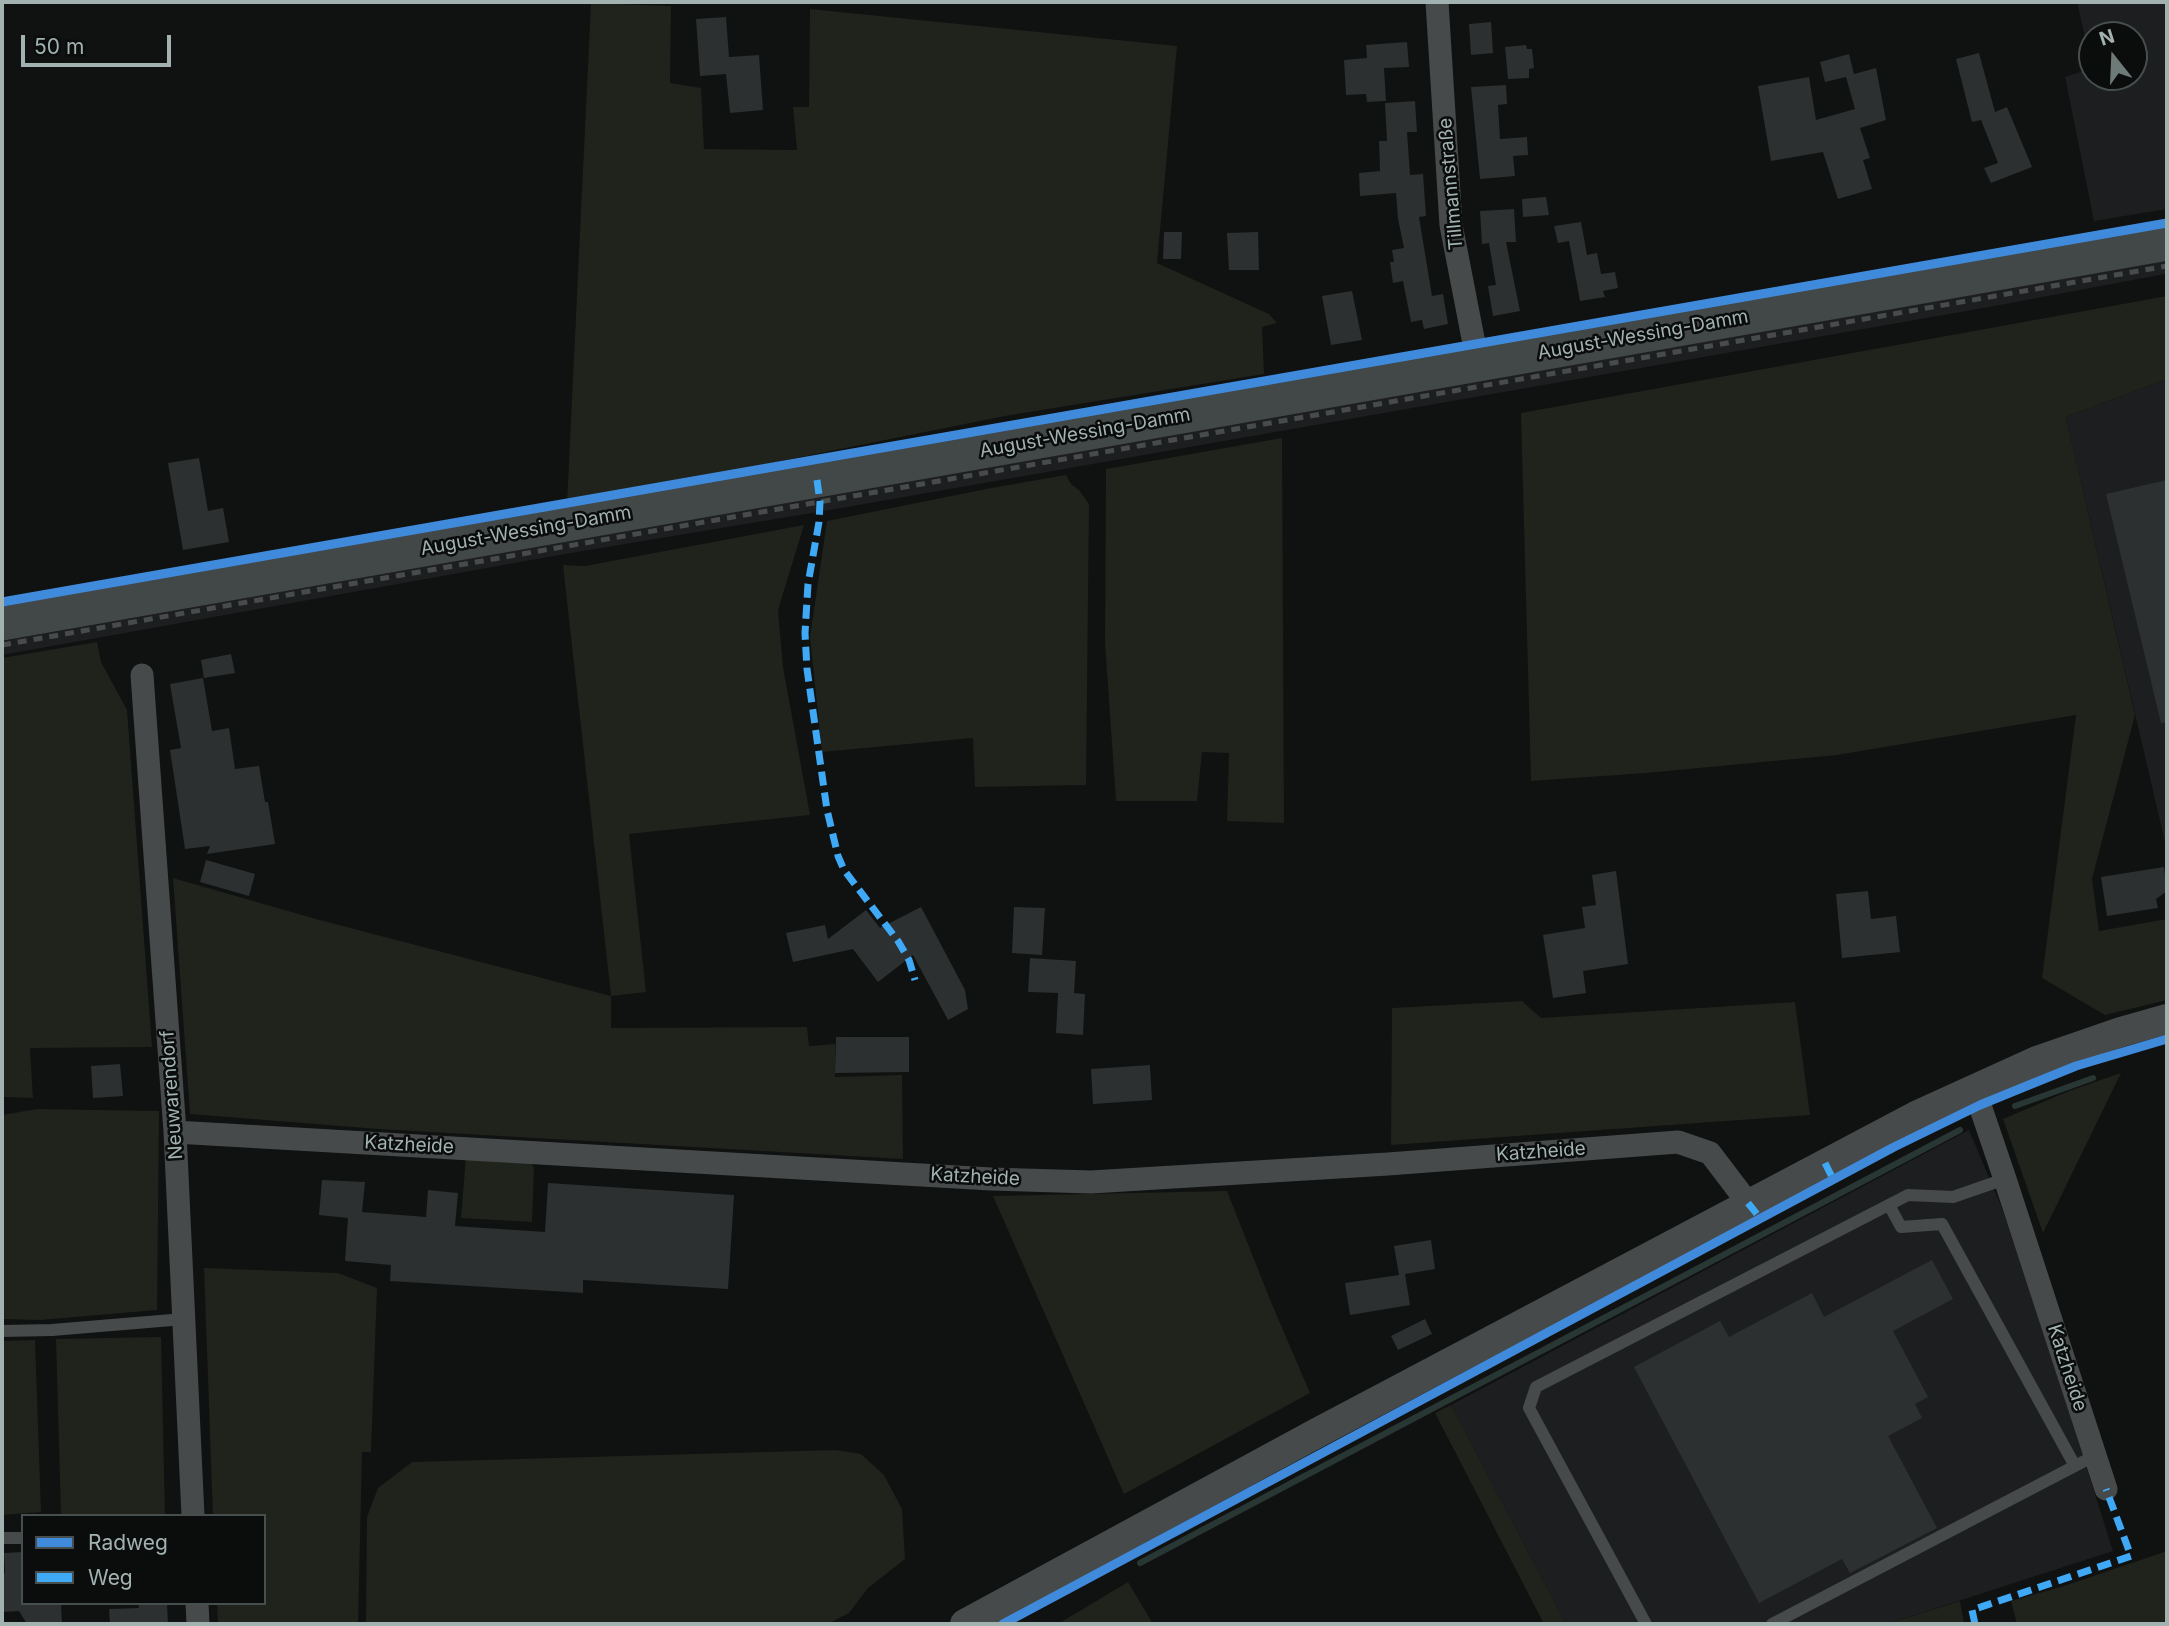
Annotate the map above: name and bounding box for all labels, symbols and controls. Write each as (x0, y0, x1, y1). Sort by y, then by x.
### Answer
scale bar (24, 21, 175, 65)
north arrow (2078, 21, 2148, 91)
text: N (2097, 24, 2117, 51)
text: 50 m (34, 34, 84, 59)
street label: Tillmannstraße (1434, 117, 1468, 251)
street label: August-Wessing-Damm (1536, 305, 1750, 365)
street label: August-Wessing-Damm (978, 403, 1192, 463)
street label: August-Wessing-Damm (419, 501, 633, 561)
street label: Neuwarendorf (156, 1030, 188, 1160)
street label: Katzheide (364, 1131, 454, 1159)
street label: Katzheide (1495, 1137, 1587, 1167)
street label: Katzheide (930, 1163, 1020, 1191)
street label: Katzheide (2042, 1322, 2092, 1414)
legend (21, 1514, 266, 1605)
text: Radweg (88, 1530, 168, 1555)
text: Weg (88, 1565, 133, 1590)

